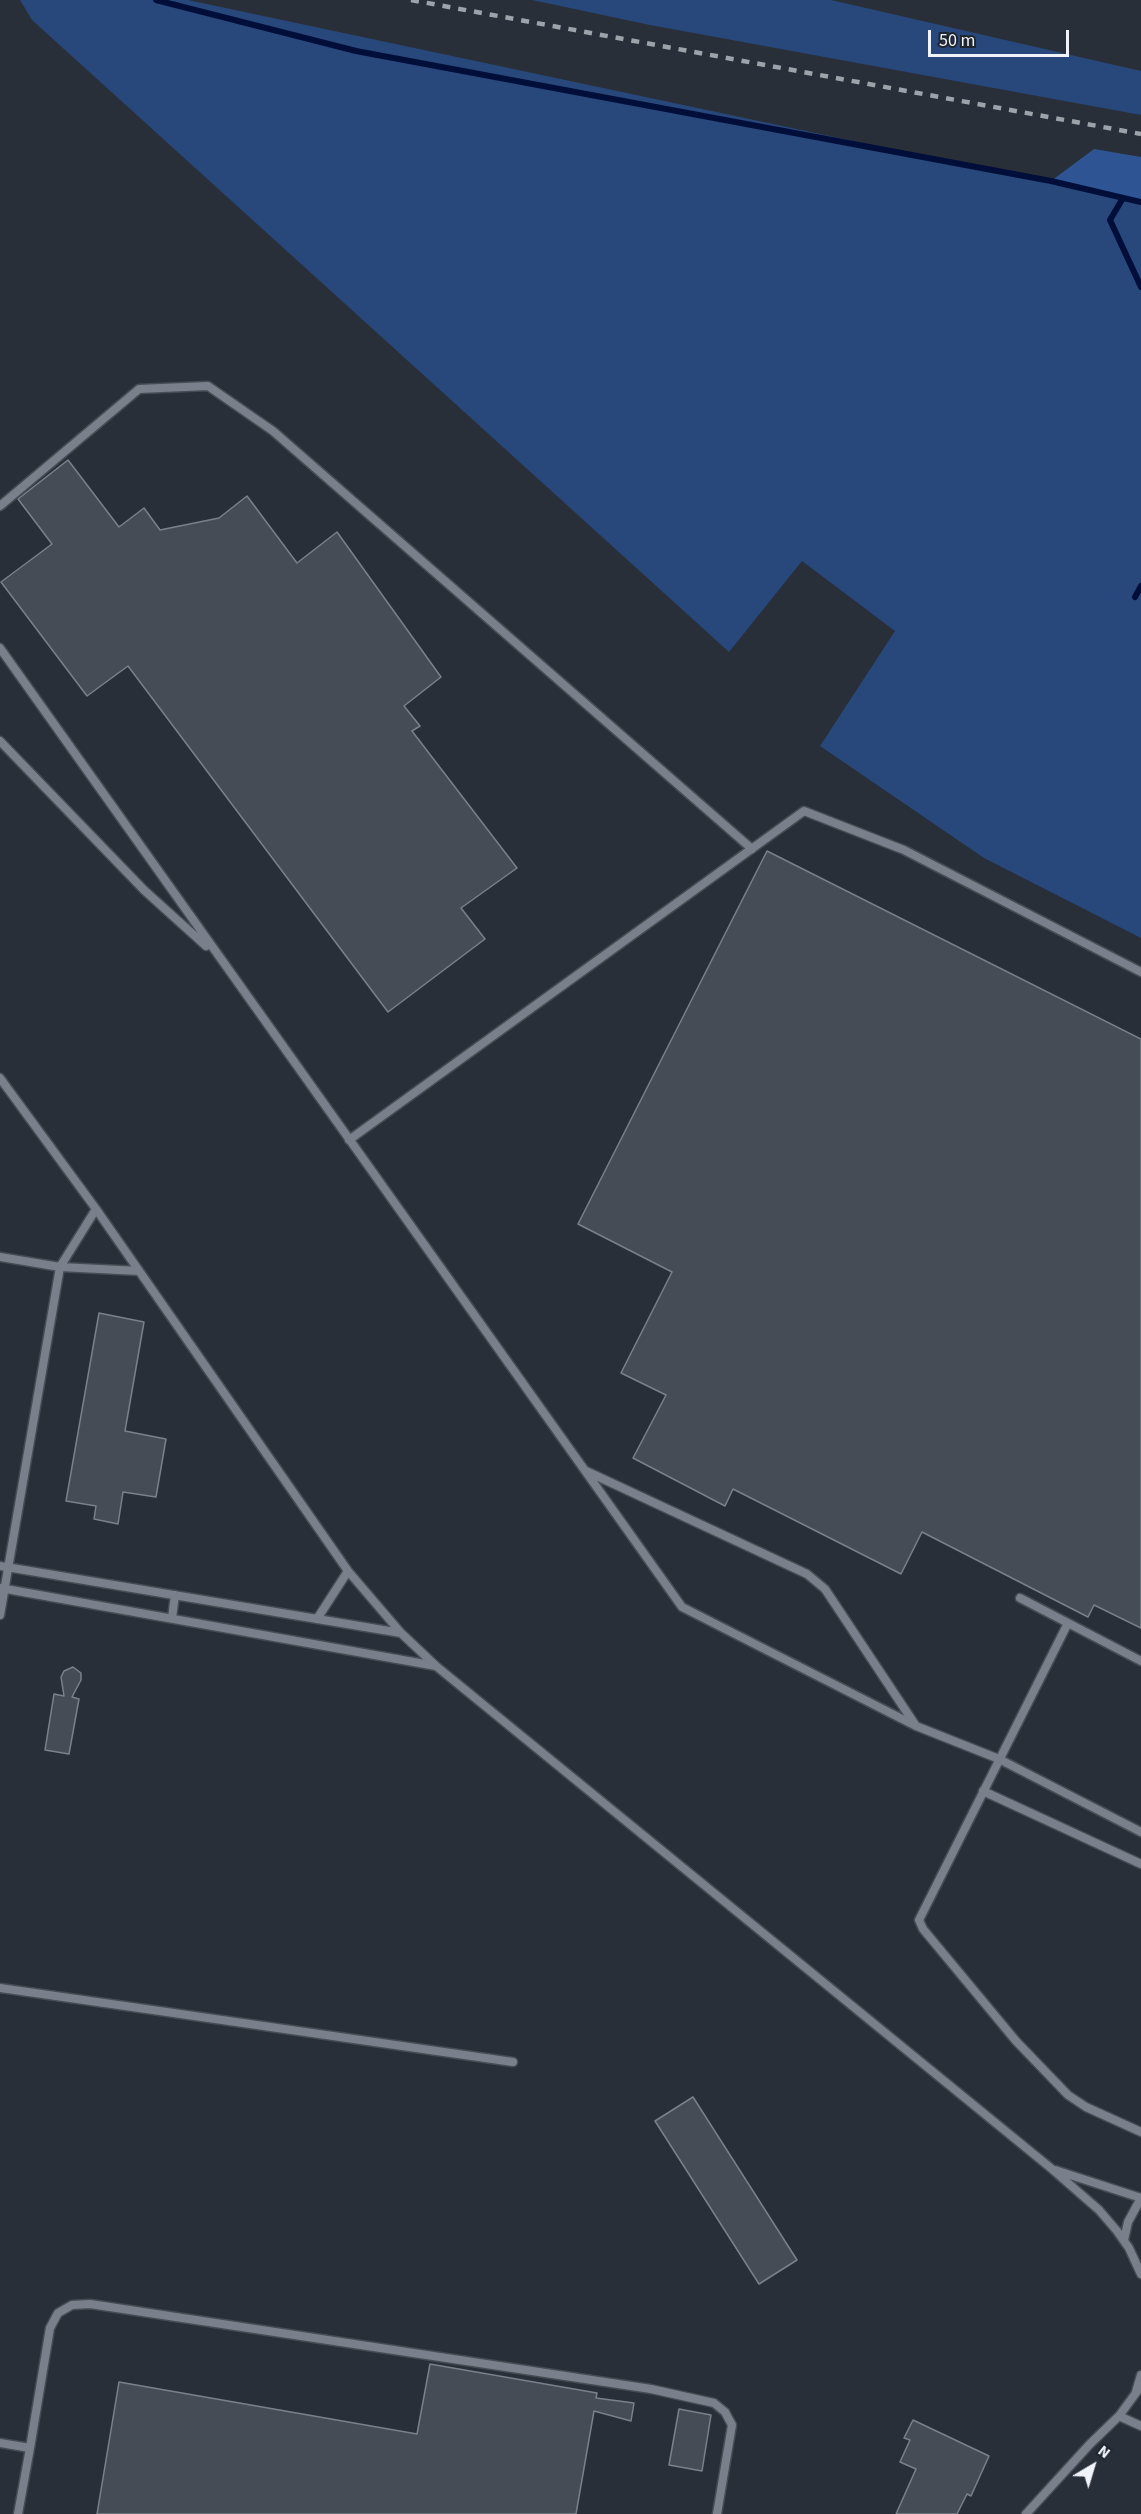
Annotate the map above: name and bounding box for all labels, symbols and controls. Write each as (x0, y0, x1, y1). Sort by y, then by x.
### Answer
scale bar (931, 18, 1072, 56)
text: 50 m (939, 28, 975, 53)
north arrow (1063, 2436, 1123, 2496)
text: N (1093, 2440, 1115, 2464)

